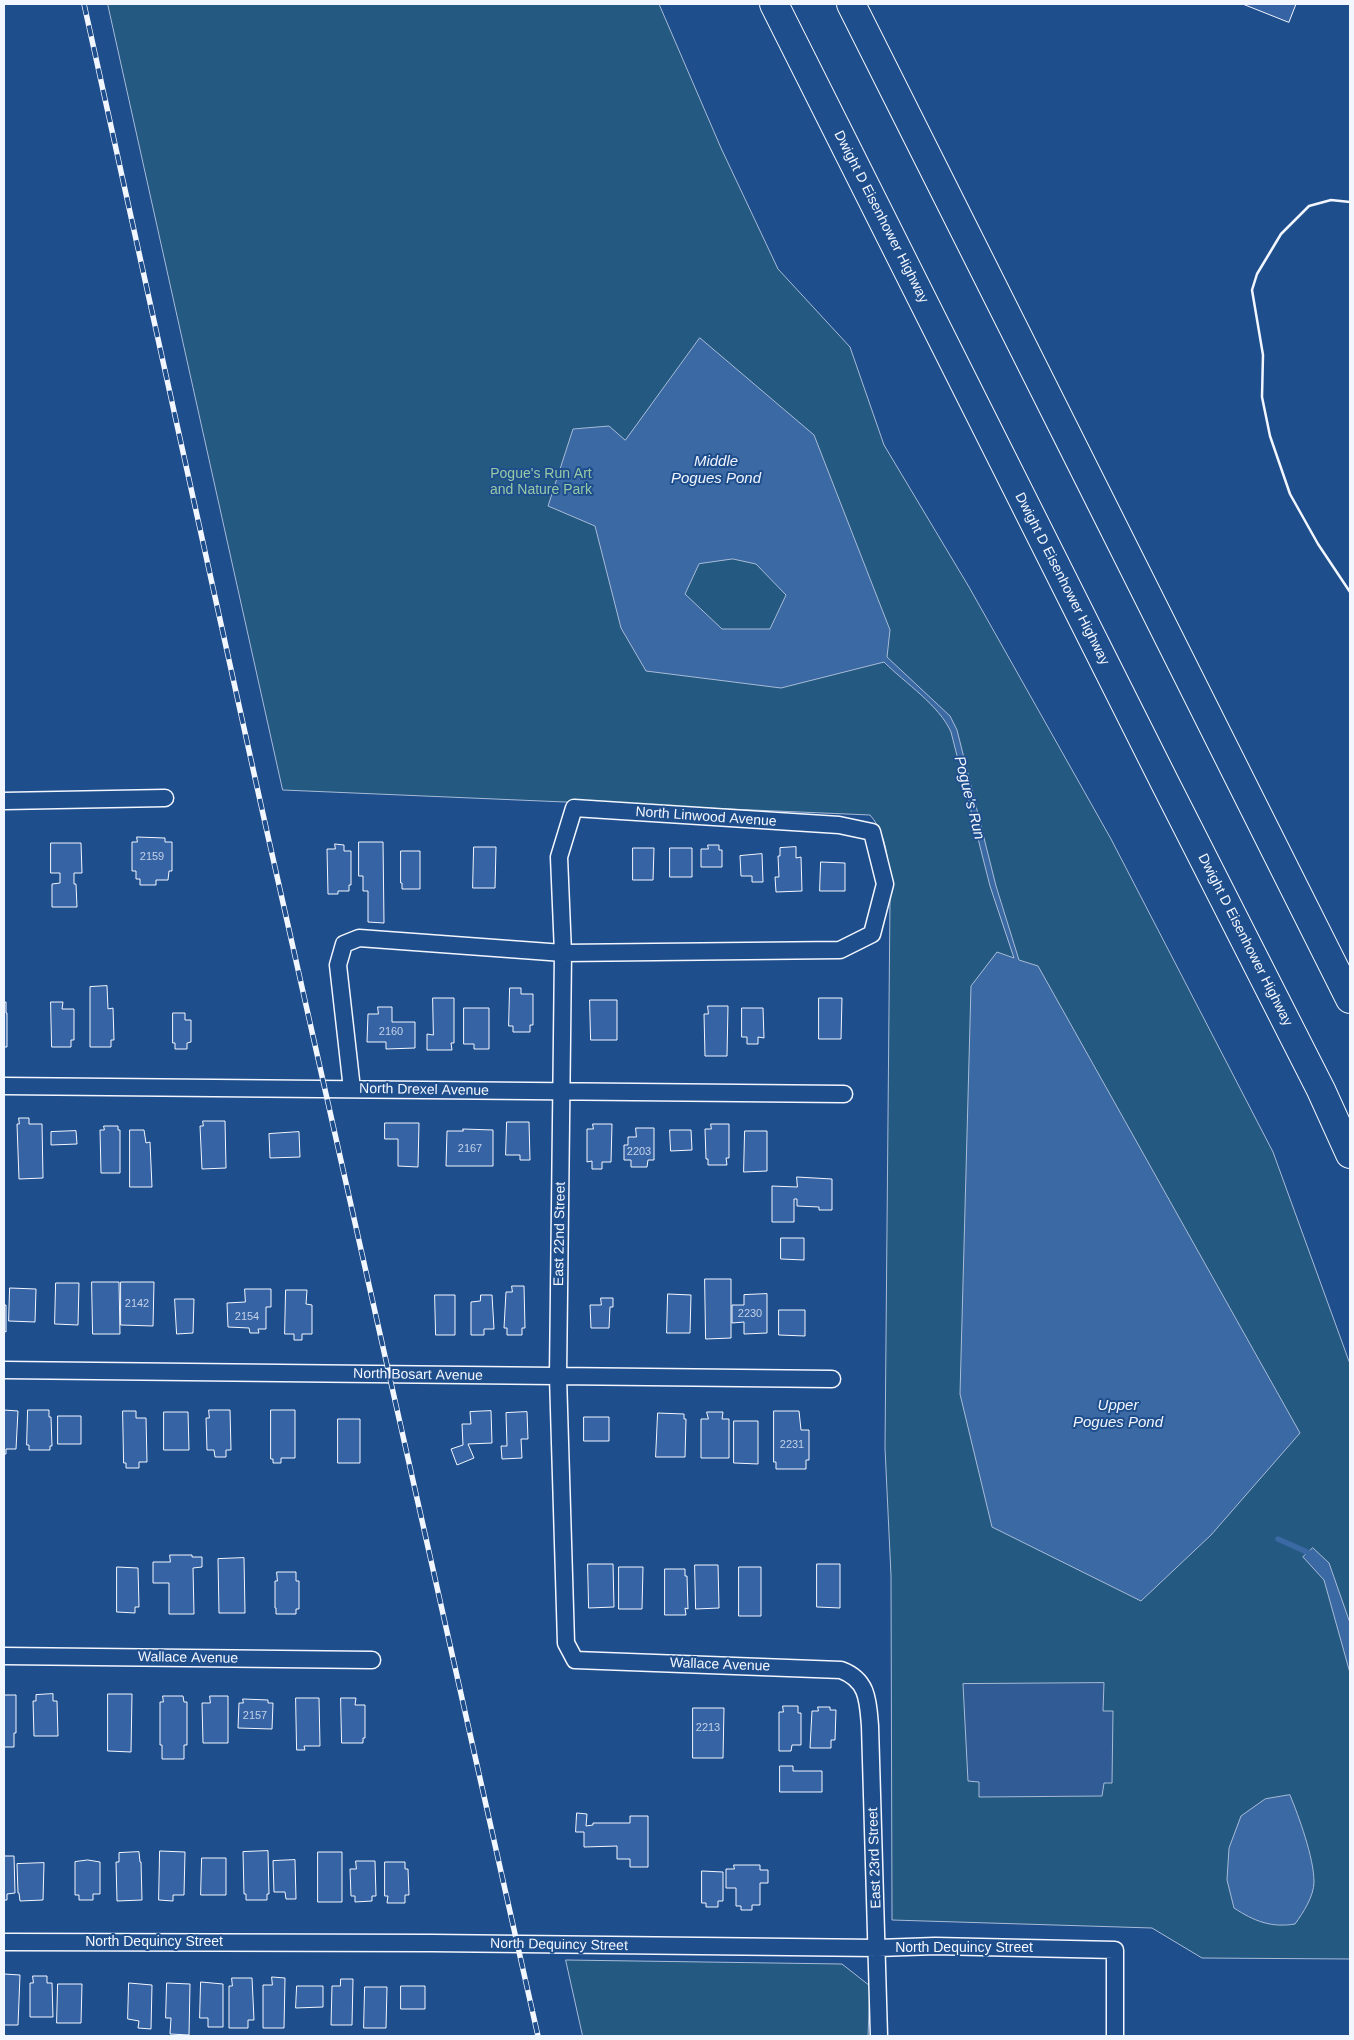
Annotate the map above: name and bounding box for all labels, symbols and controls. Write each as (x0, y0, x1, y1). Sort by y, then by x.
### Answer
street label: Dwight D Eisenhower Highway (830, 128, 932, 306)
water label: Middle Pogues Pond (671, 453, 761, 488)
park label: Pogue's Run Art and Nature Park (490, 466, 592, 498)
street label: Dwight D Eisenhower Highway (1011, 490, 1113, 668)
water label: Pogue's Run (950, 754, 988, 842)
street label: North Linwood Avenue (635, 804, 777, 830)
house number: 2159 (140, 850, 164, 864)
street label: Dwight D Eisenhower Highway (1194, 851, 1296, 1029)
house number: 2160 (379, 1025, 403, 1039)
street label: North Drexel Avenue (359, 1080, 489, 1100)
house number: 2167 (458, 1142, 482, 1156)
house number: 2203 (627, 1145, 651, 1159)
street label: East 22nd Street (551, 1182, 569, 1286)
house number: 2142 (125, 1297, 149, 1311)
house number: 2230 (738, 1307, 762, 1321)
house number: 2154 (235, 1310, 259, 1324)
street label: North Bosart Avenue (353, 1365, 483, 1385)
water label: Upper Pogues Pond (1073, 1397, 1163, 1432)
house number: 2231 (780, 1438, 804, 1452)
street label: Wallace Avenue (138, 1649, 238, 1667)
street label: Wallace Avenue (670, 1655, 770, 1675)
house number: 2157 (243, 1709, 267, 1723)
house number: 2213 (696, 1721, 720, 1735)
street label: East 23rd Street (865, 1807, 885, 1909)
street label: North Dequincy Street (85, 1934, 223, 1950)
street label: North Dequincy Street (490, 1935, 628, 1955)
street label: North Dequincy Street (895, 1940, 1033, 1956)

